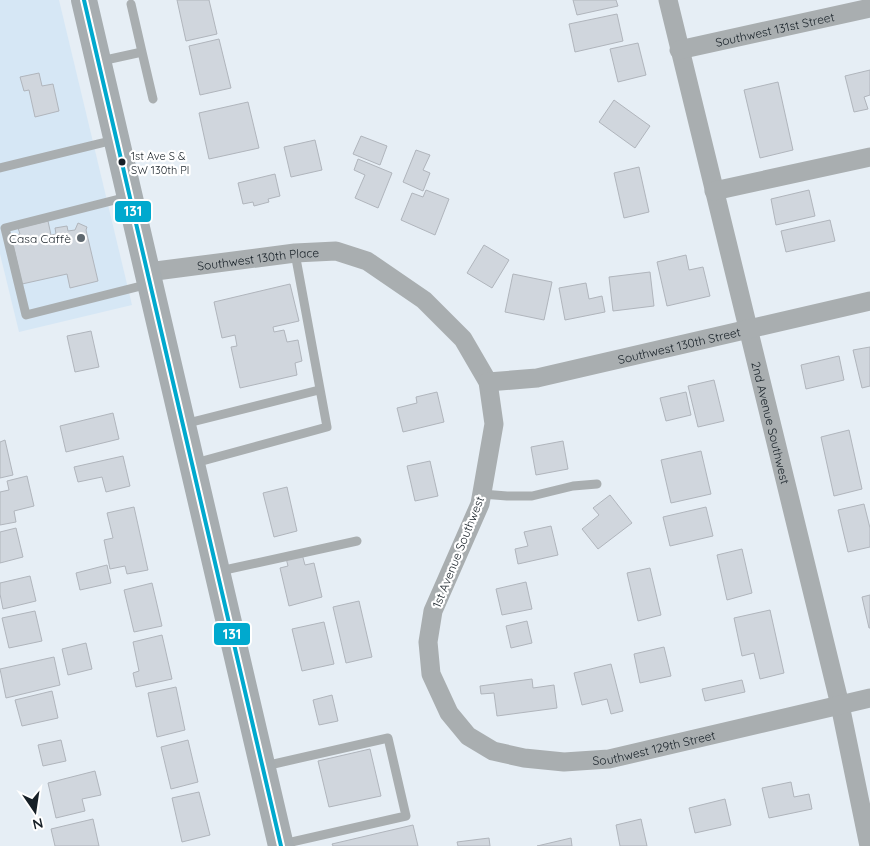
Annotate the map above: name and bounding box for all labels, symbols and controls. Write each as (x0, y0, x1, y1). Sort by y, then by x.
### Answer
street label: Southwest 131st Street (714, 9, 836, 49)
place label: 1st Ave S & SW 130th Pl (131, 149, 189, 177)
marker: 1st Ave S & SW 130th Pl (117, 157, 127, 167)
line badge: 131 (114, 200, 152, 223)
text: 131 (124, 202, 142, 220)
place label: Casa Caffè (9, 231, 71, 246)
marker: Casa Caffè (75, 232, 87, 244)
street label: Southwest 130th Place (196, 244, 320, 273)
street label: Southwest 130th Street (616, 324, 742, 367)
street label: 2nd Avenue Southwest (749, 360, 793, 485)
street label: 1st Avenue Southwest (429, 494, 487, 610)
line badge: 131 (213, 622, 251, 646)
text: 131 (223, 625, 241, 643)
street label: Southwest 129th Street (592, 727, 717, 768)
north arrow (10, 786, 60, 836)
text: N (31, 814, 45, 834)

